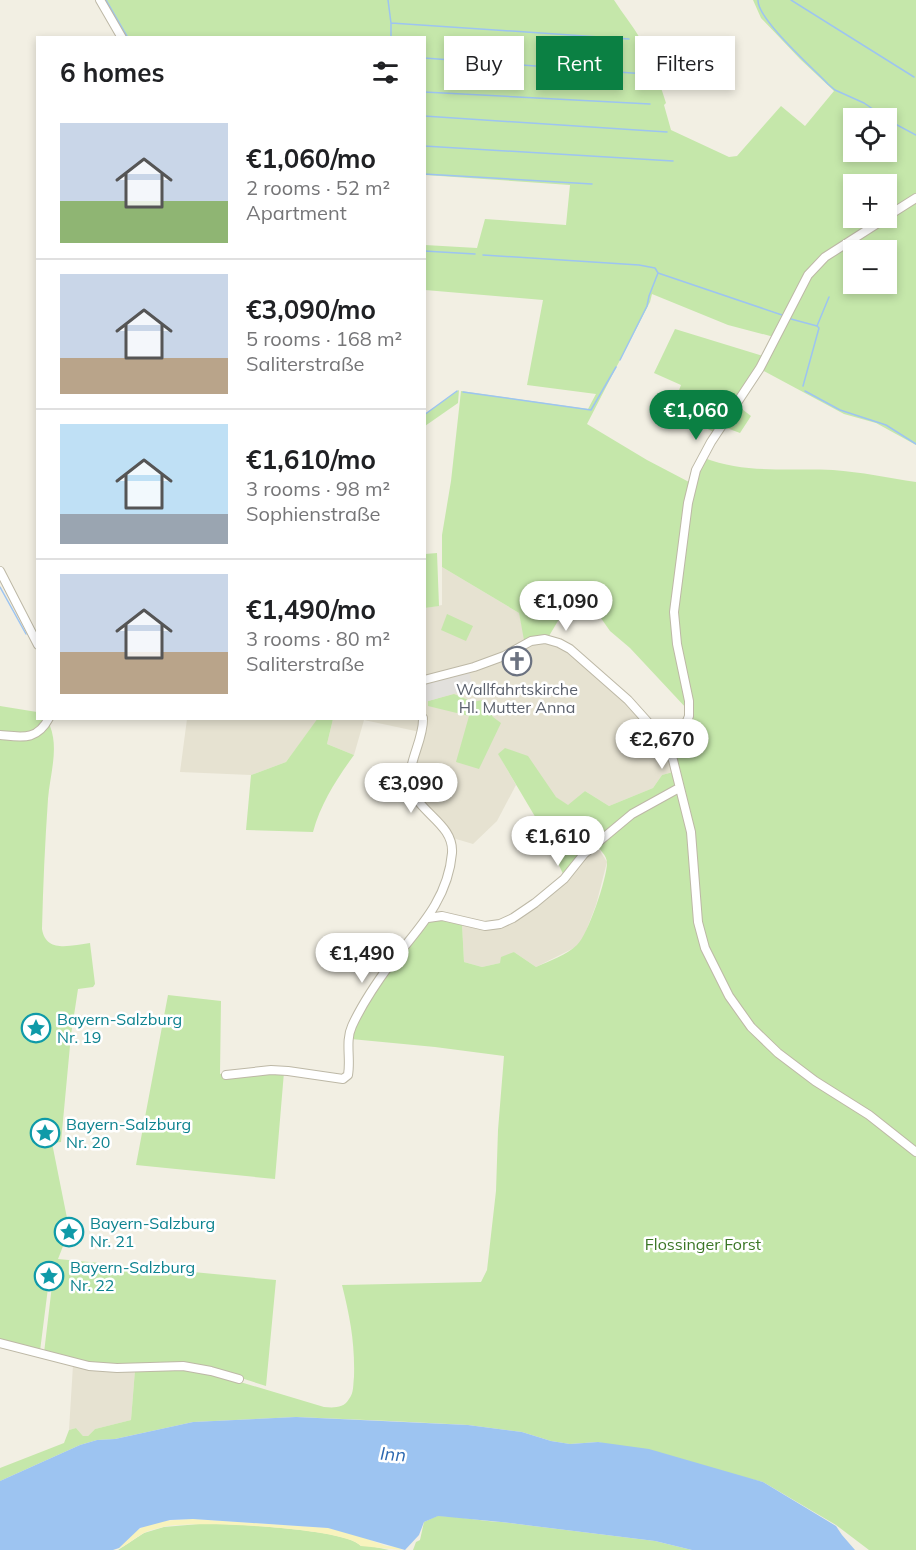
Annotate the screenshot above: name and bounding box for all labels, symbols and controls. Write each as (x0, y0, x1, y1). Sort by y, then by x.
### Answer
chip: Buy (444, 36, 524, 90)
chip: Rent (536, 36, 623, 90)
chip: Filters (635, 36, 735, 90)
text: 6 homes (60, 56, 164, 89)
icon: filters (369, 56, 402, 89)
map controls (843, 108, 897, 294)
button: locate (843, 108, 897, 162)
text: €1,060/mo (246, 142, 376, 175)
icon: home (108, 147, 180, 219)
button: + (843, 174, 897, 228)
text: 2 rooms · 52 m² (246, 175, 390, 200)
text: Apartment (246, 200, 347, 225)
button: − (843, 240, 897, 294)
text: €3,090/mo (246, 293, 376, 326)
icon: home (108, 298, 180, 370)
text: 5 rooms · 168 m² (246, 326, 402, 351)
text: Saliterstraße (246, 351, 364, 376)
pin: €1,060 (647, 390, 745, 441)
text: €1,060 (664, 397, 728, 422)
text: €1,610/mo (246, 443, 376, 476)
icon: home (108, 448, 180, 520)
text: 3 rooms · 98 m² (246, 476, 390, 501)
text: Sophienstraße (246, 501, 381, 526)
pin: €1,090 (517, 581, 615, 632)
text: €1,090 (534, 588, 598, 613)
text: €1,490/mo (246, 593, 376, 626)
icon: home (108, 598, 180, 670)
text: 3 rooms · 80 m² (246, 626, 390, 651)
church icon: Wallfahrtskirche Hl. Mutter Anna (501, 645, 533, 677)
text: Saliterstraße (246, 651, 364, 676)
place label: Wallfahrtskirche Hl. Mutter Anna (456, 679, 578, 717)
pin: €2,670 (613, 719, 711, 770)
text: €2,670 (630, 726, 694, 751)
pin: €3,090 (362, 763, 460, 814)
text: €3,090 (379, 770, 443, 795)
pin: €1,610 (509, 816, 607, 867)
text: €1,610 (526, 823, 590, 848)
pin: €1,490 (313, 933, 411, 984)
text: €1,490 (330, 940, 394, 965)
place label: Bayern-Salzburg Nr. 19 (57, 1009, 182, 1047)
place icon: Bayern-Salzburg Nr. 19 (20, 1012, 52, 1044)
place label: Bayern-Salzburg Nr. 20 (66, 1114, 191, 1152)
place icon: Bayern-Salzburg Nr. 20 (29, 1117, 61, 1149)
place label: Bayern-Salzburg Nr. 21 (90, 1213, 215, 1251)
place icon: Bayern-Salzburg Nr. 21 (53, 1216, 85, 1248)
park label: Flossinger Forst (645, 1234, 762, 1254)
place label: Bayern-Salzburg Nr. 22 (70, 1257, 195, 1295)
place icon: Bayern-Salzburg Nr. 22 (33, 1260, 65, 1292)
water label: Inn (379, 1442, 407, 1466)

